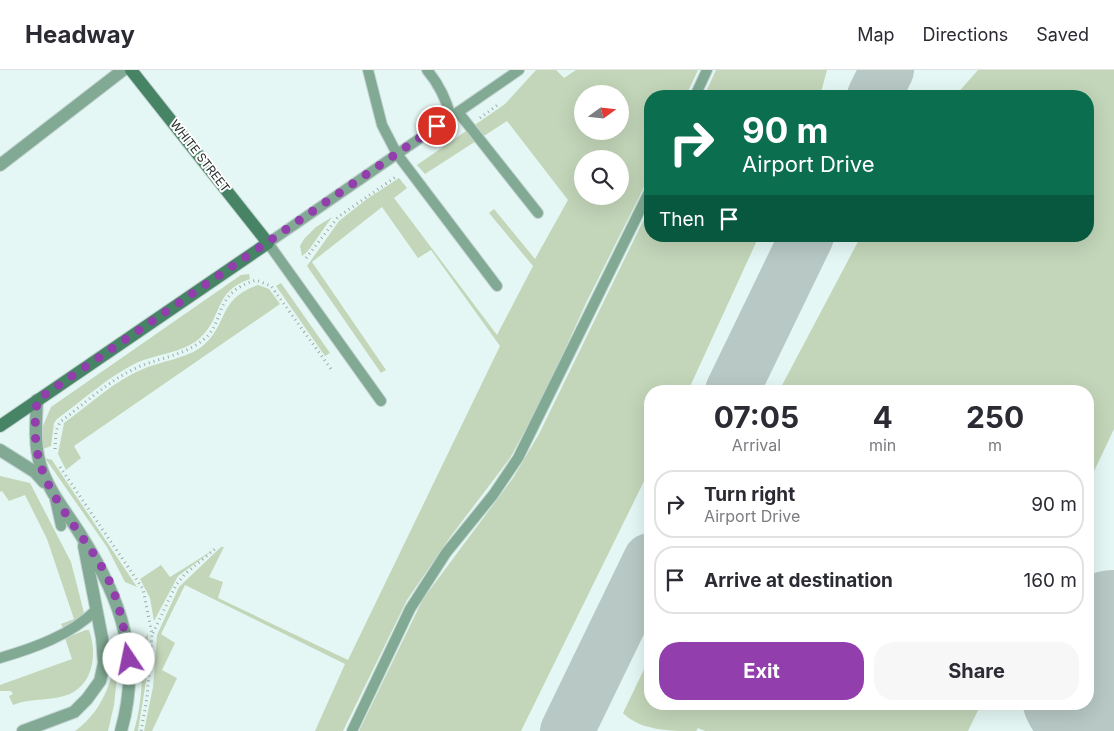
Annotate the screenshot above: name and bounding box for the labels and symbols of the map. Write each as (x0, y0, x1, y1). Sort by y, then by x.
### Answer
north arrow (574, 85, 629, 140)
pin (416, 105, 458, 147)
street label: WHITE STREET (168, 117, 233, 195)
position arrow (102, 632, 154, 684)

